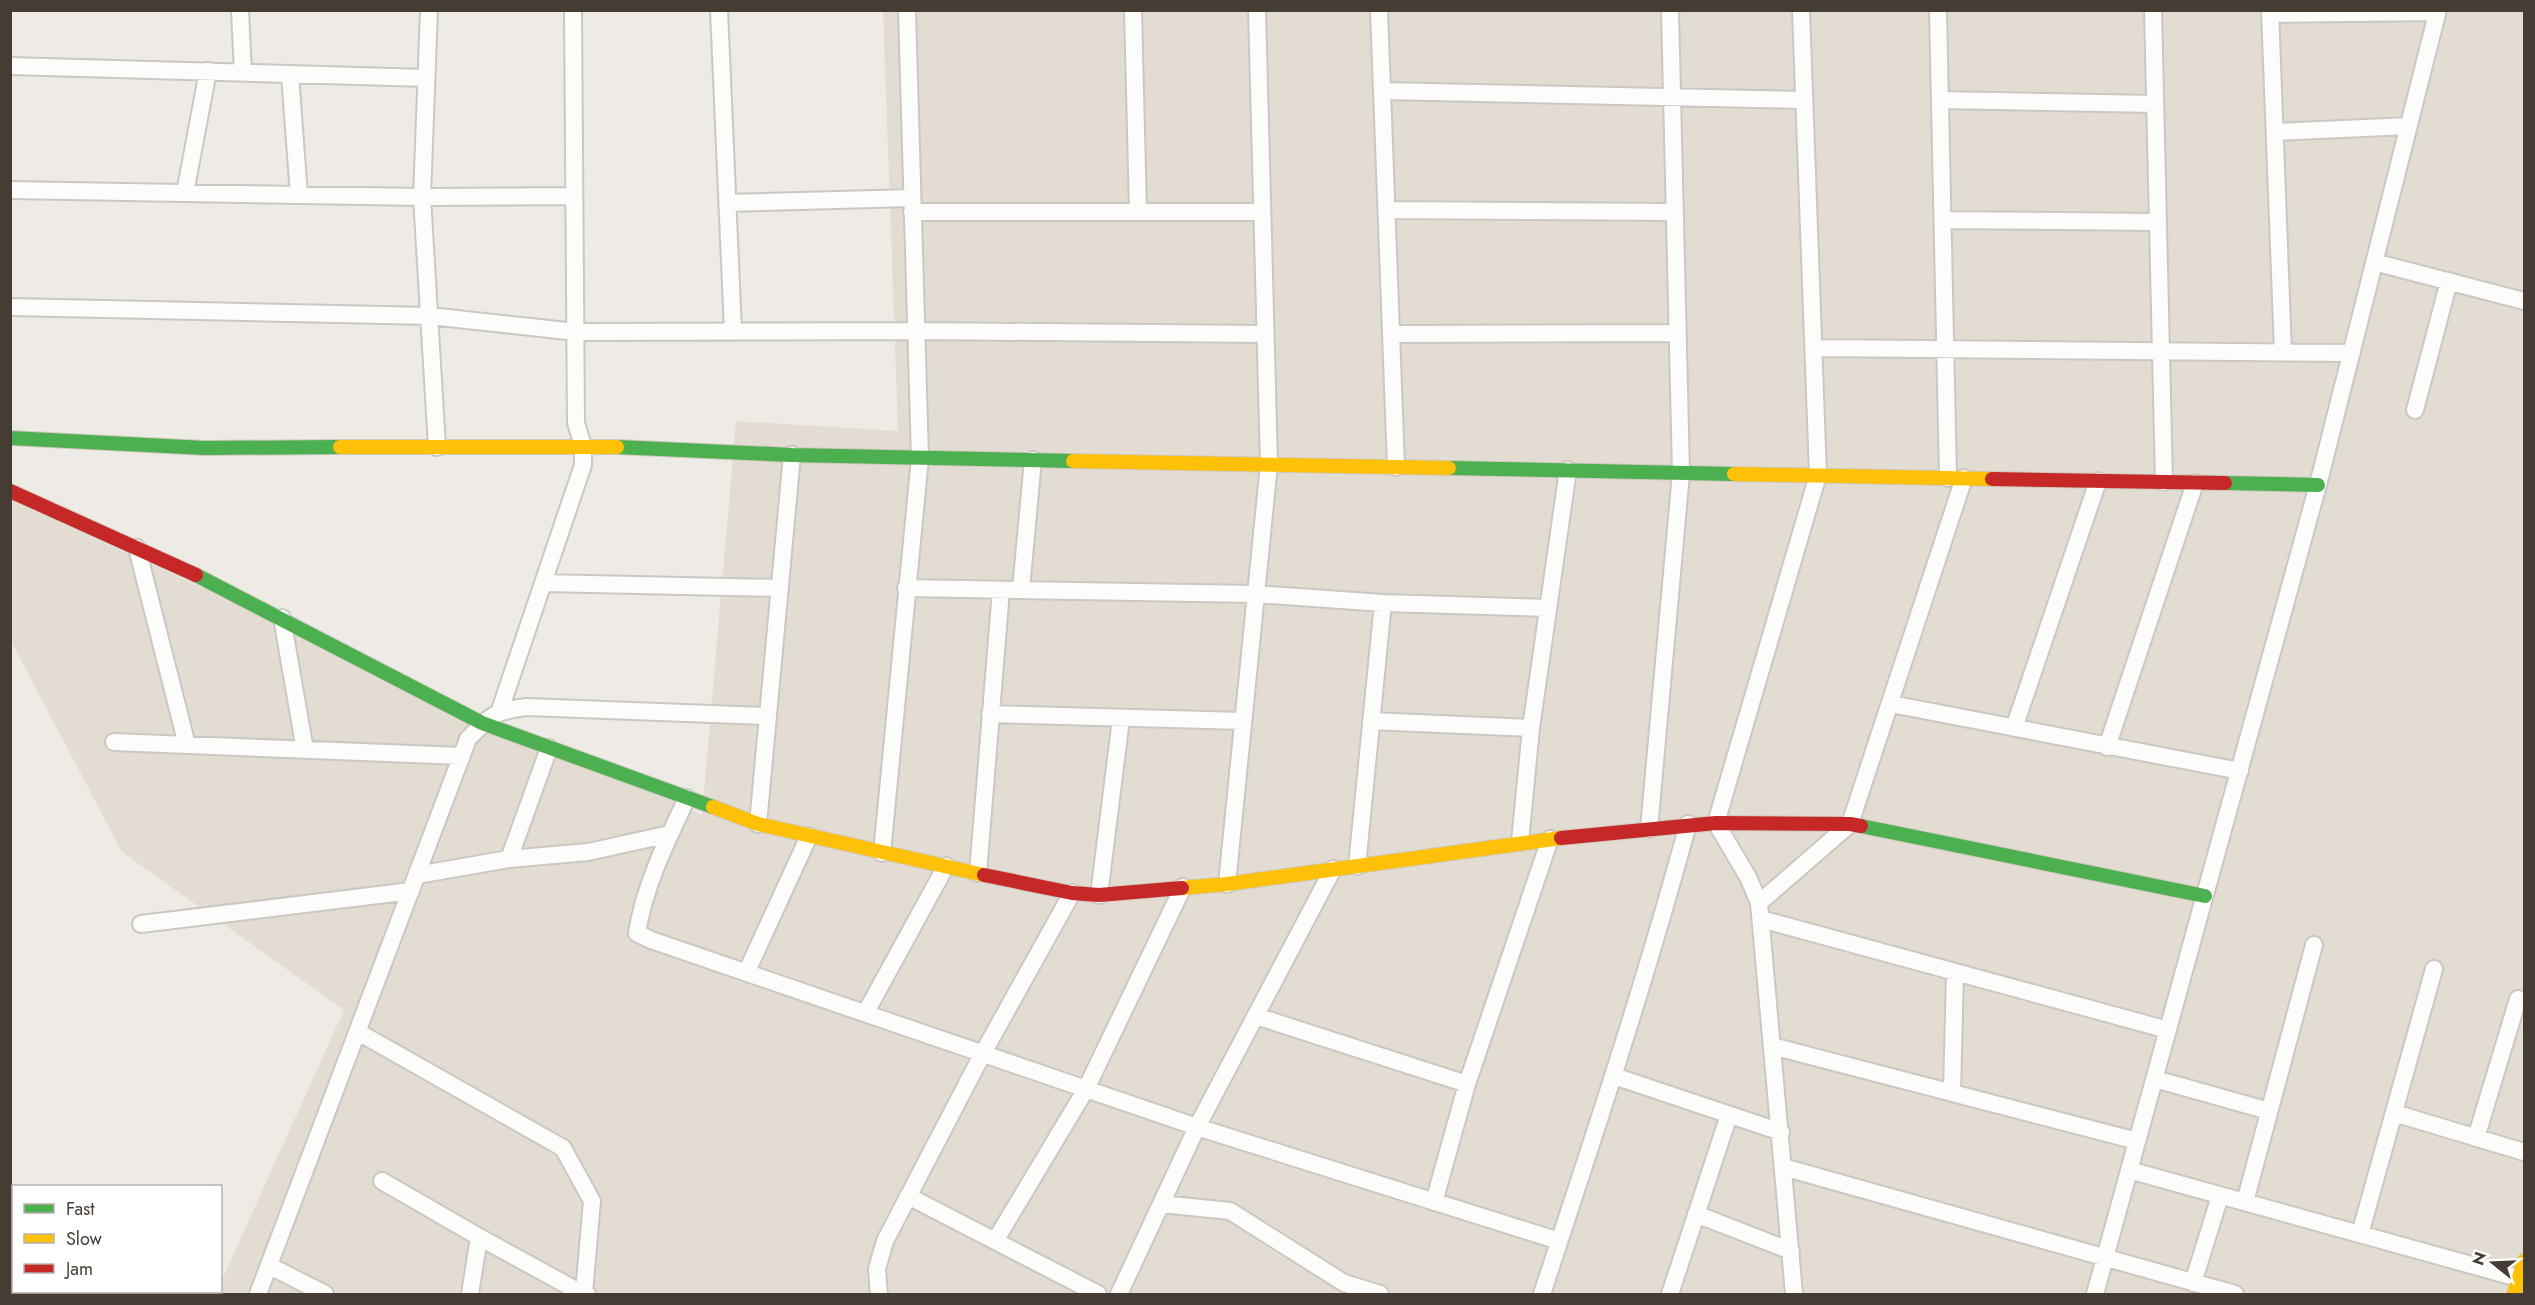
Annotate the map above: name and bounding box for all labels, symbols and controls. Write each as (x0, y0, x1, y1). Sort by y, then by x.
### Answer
legend (12, 1185, 222, 1293)
text: Fast (66, 1196, 95, 1222)
text: Slow (66, 1226, 103, 1252)
north arrow (2463, 1233, 2523, 1293)
text: N (2466, 1249, 2492, 1268)
text: Jam (64, 1256, 93, 1282)

